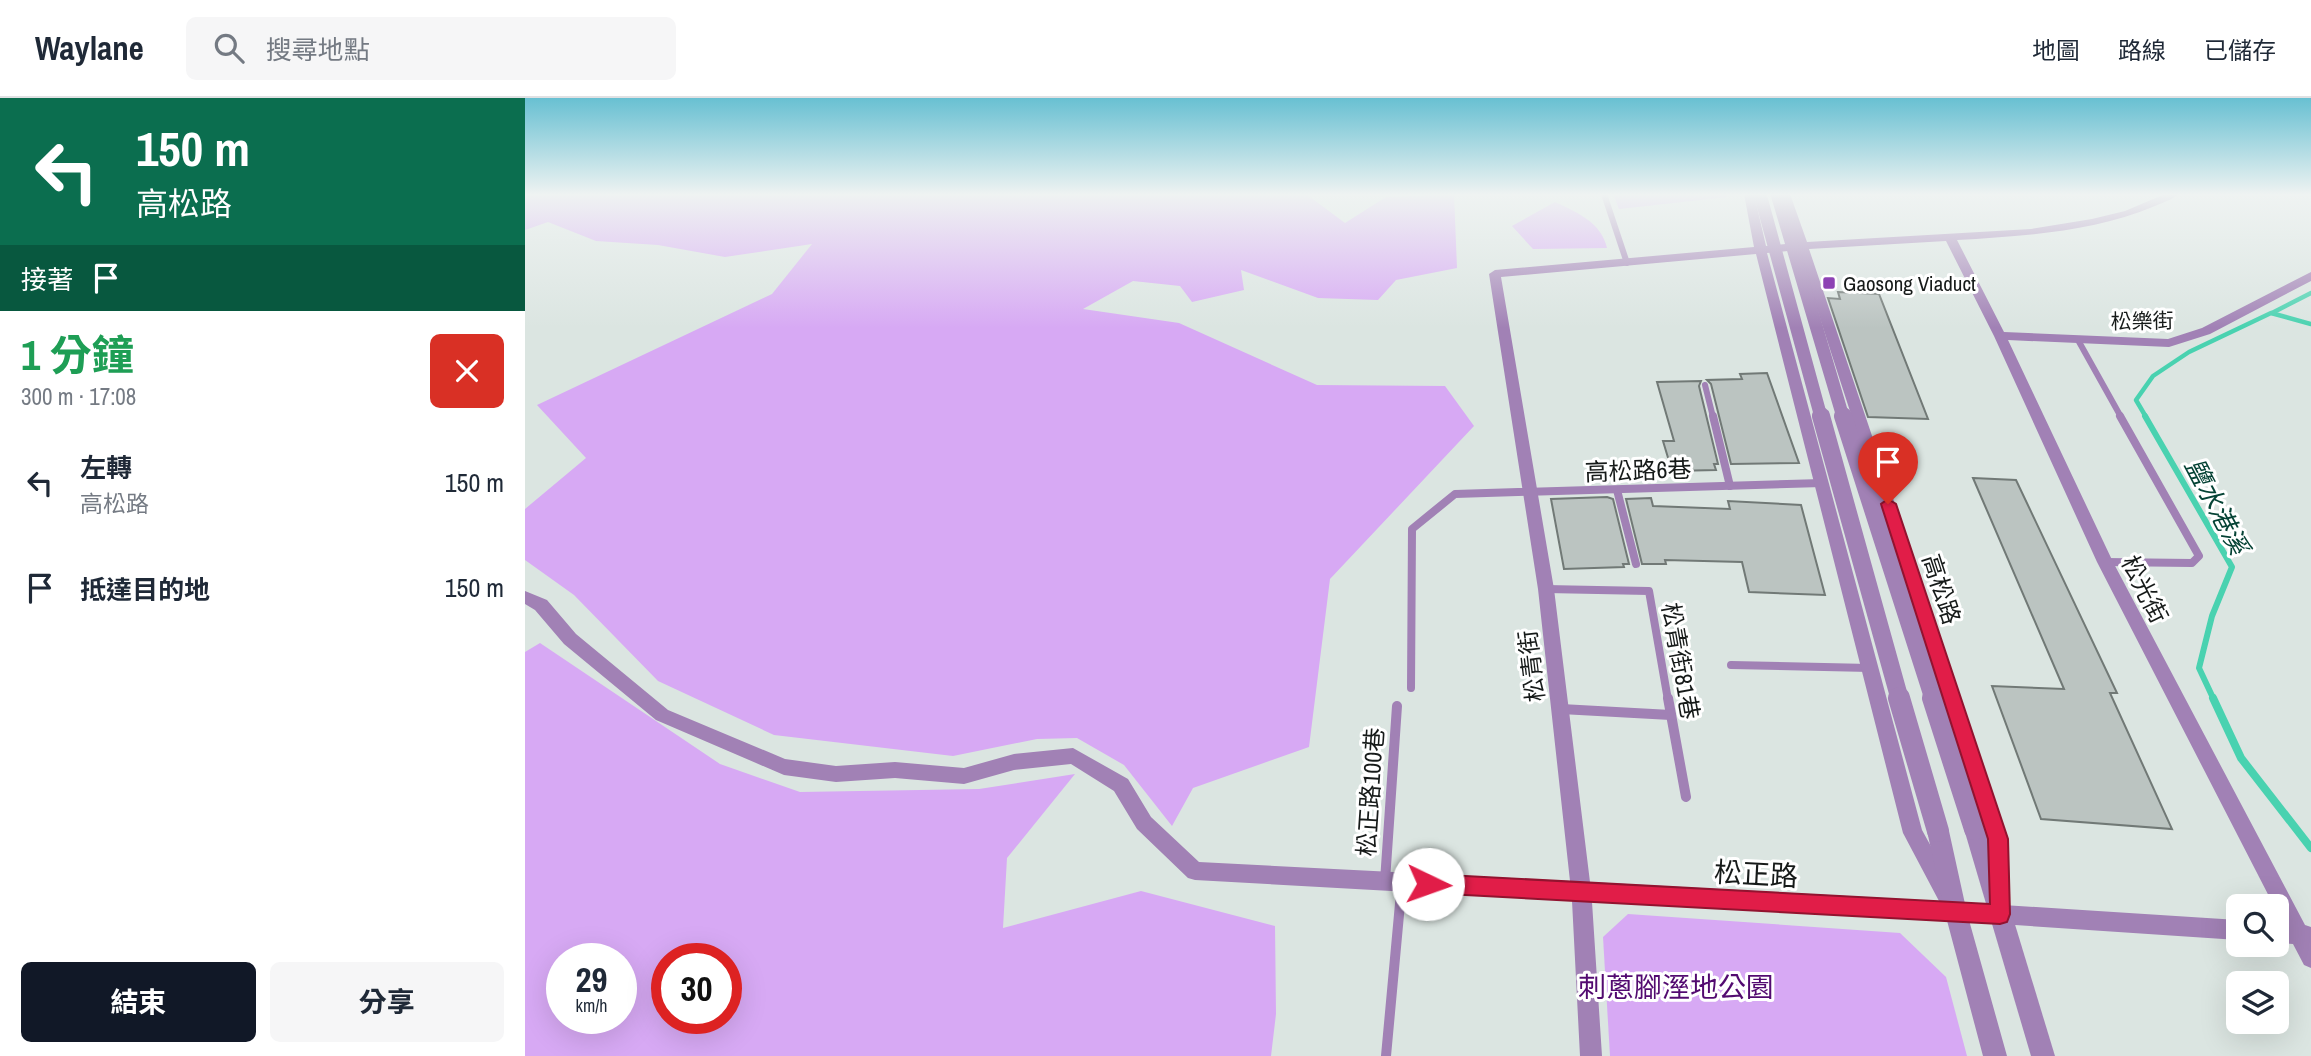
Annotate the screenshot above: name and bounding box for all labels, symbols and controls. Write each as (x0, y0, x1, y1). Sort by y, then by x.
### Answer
search box (186, 17, 676, 80)
text: Waylane (35, 26, 144, 70)
icon: search (210, 29, 248, 67)
text: 搜尋地點 (266, 32, 370, 67)
text: 地圖 (2032, 34, 2080, 66)
text: 路線 (2118, 34, 2166, 66)
text: 已儲存 (2204, 34, 2276, 66)
text: 150 m (136, 115, 250, 181)
icon: left (21, 126, 112, 217)
text: 高松路 (136, 182, 232, 225)
icon: arrive (87, 259, 125, 297)
text: 接著 (21, 262, 73, 297)
place label: Gaosong Viaduct (1843, 269, 1976, 298)
marker: Gaosong Viaduct (1821, 275, 1837, 291)
street label: 松樂街 (2110, 306, 2174, 336)
text: 1 分鐘 (21, 327, 134, 383)
button: close (430, 334, 504, 408)
text: 300 m · 17:08 (21, 381, 136, 412)
pin (1858, 432, 1918, 504)
icon: arrive (1869, 443, 1907, 481)
text: 左轉 (80, 450, 132, 485)
street label: 高松路6巷 (1584, 452, 1692, 488)
water label: 鹽水港溪 (2177, 452, 2259, 564)
icon: left (21, 464, 59, 502)
text: 150 m (445, 465, 504, 500)
text: 高松路 (80, 488, 149, 519)
street label: 高松路 (1916, 550, 1968, 628)
street label: 松光街 (2114, 550, 2176, 628)
icon: arrive (21, 569, 59, 607)
text: 150 m (445, 570, 504, 605)
text: 抵達目的地 (80, 572, 210, 607)
street label: 松青街81巷 (1655, 600, 1707, 722)
street label: 松青街 (1511, 628, 1551, 704)
street label: 松正路100巷 (1350, 727, 1390, 857)
position arrow (1391, 847, 1465, 921)
street label: 松正路 (1713, 853, 1799, 895)
map controls (2226, 894, 2289, 1034)
button: search (2226, 894, 2289, 957)
speed limit sign: 30 (651, 943, 742, 1034)
text: 29 (576, 956, 607, 1003)
button: 結束 (21, 962, 256, 1042)
button: 分享 (270, 962, 504, 1042)
park label: 刺蔥腳溼地公園 (1578, 968, 1774, 1006)
button: layers (2226, 971, 2289, 1034)
text: km/h (576, 993, 608, 1018)

